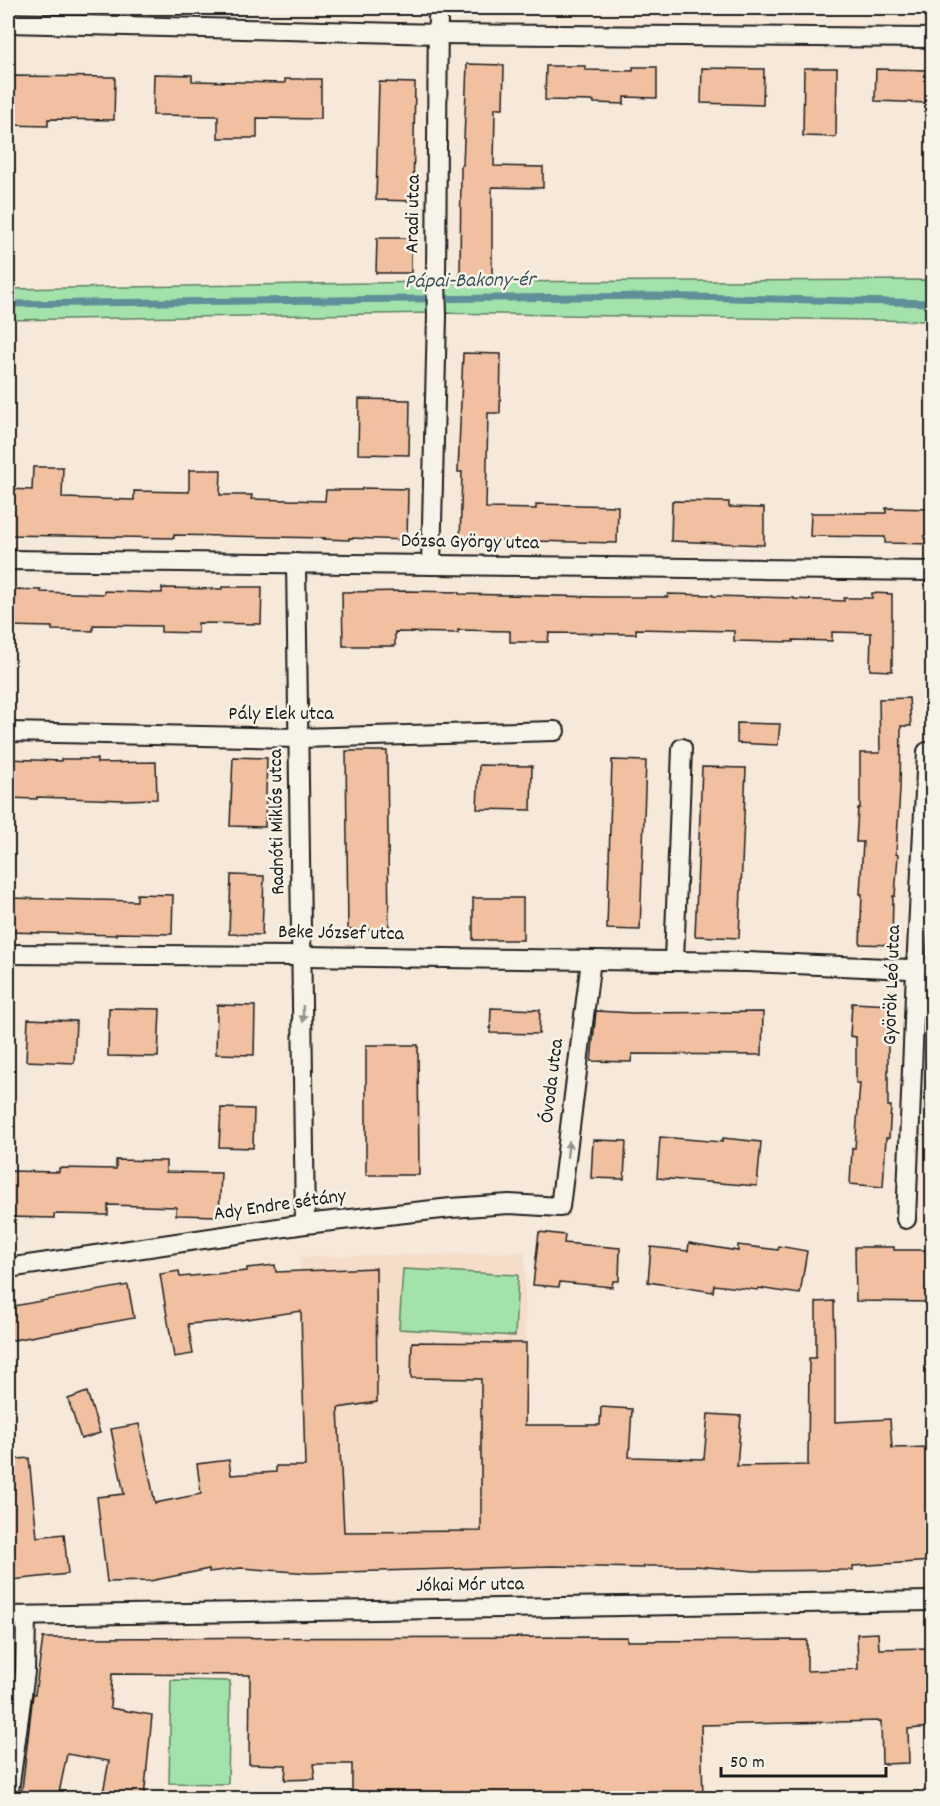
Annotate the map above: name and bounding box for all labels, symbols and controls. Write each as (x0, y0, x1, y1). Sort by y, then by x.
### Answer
street label: Aradi utca (399, 174, 429, 254)
water label: Pápai-Bakony-ér (404, 266, 538, 298)
street label: Dózsa György utca (400, 528, 540, 558)
street label: Pály Elek utca (228, 701, 334, 729)
street label: Radnóti Miklós utca (263, 748, 293, 895)
street label: Beke József utca (278, 919, 405, 949)
street label: Györök Leó utca (877, 924, 909, 1045)
one-way arrow (298, 1005, 308, 1024)
street label: Óvoda utca (534, 1037, 572, 1125)
one-way arrow (563, 1139, 572, 1158)
street label: Ady Endre sétány (212, 1183, 349, 1229)
street label: Jókai Mór utca (416, 1571, 525, 1601)
scale bar (721, 1740, 886, 1778)
text: 50 m (730, 1751, 765, 1776)

